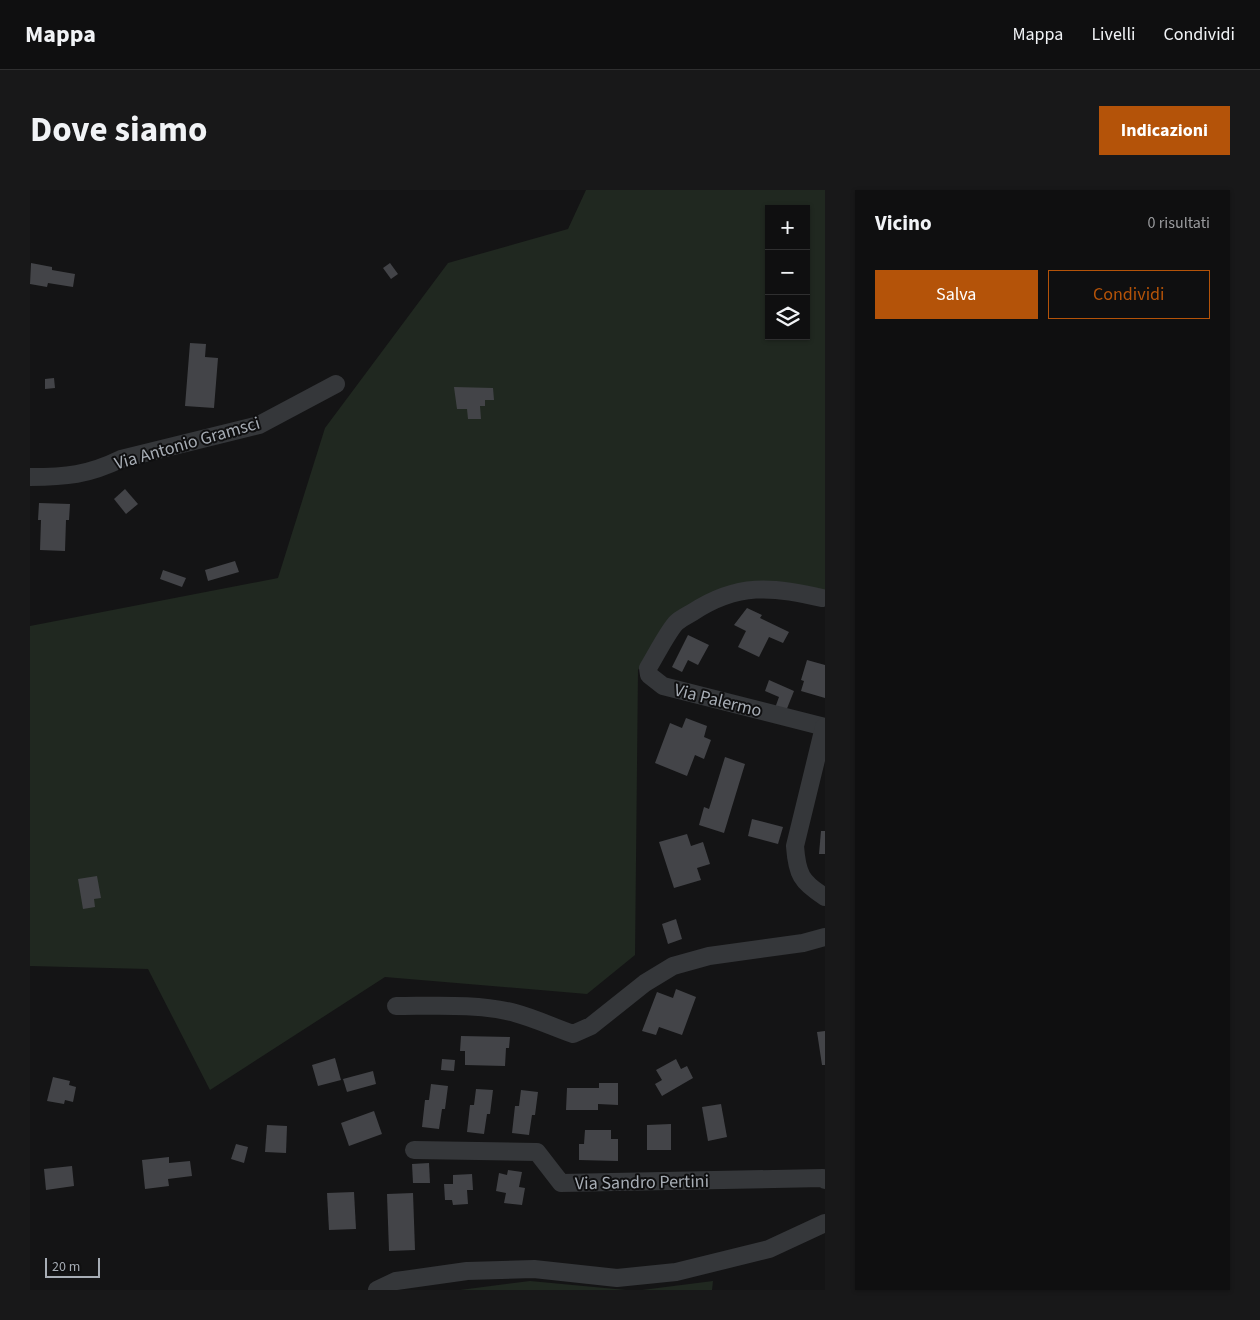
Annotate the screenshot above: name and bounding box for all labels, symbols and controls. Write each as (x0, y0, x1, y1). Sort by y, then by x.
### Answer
text: Mappa (25, 17, 96, 52)
text: Mappa (1012, 22, 1063, 47)
text: Livelli (1091, 22, 1135, 47)
text: Condividi (1163, 22, 1235, 47)
text: Dove siamo (30, 105, 208, 155)
button: Indicazioni (1099, 106, 1230, 155)
map controls (765, 205, 810, 340)
button: + (765, 205, 810, 250)
text: Vicino (875, 208, 932, 238)
text: 0 risultati (1148, 212, 1210, 234)
button: − (765, 250, 810, 295)
button: Salva (875, 270, 1038, 319)
button: Condividi (1048, 270, 1210, 319)
button: layers (765, 295, 810, 340)
street label: Via Antonio Gramsci (111, 411, 263, 476)
street label: Via Palermo (672, 678, 764, 723)
street label: Via Sandro Pertini (575, 1169, 709, 1196)
scale bar (45, 1255, 100, 1278)
text: 20 m (52, 1257, 80, 1277)

